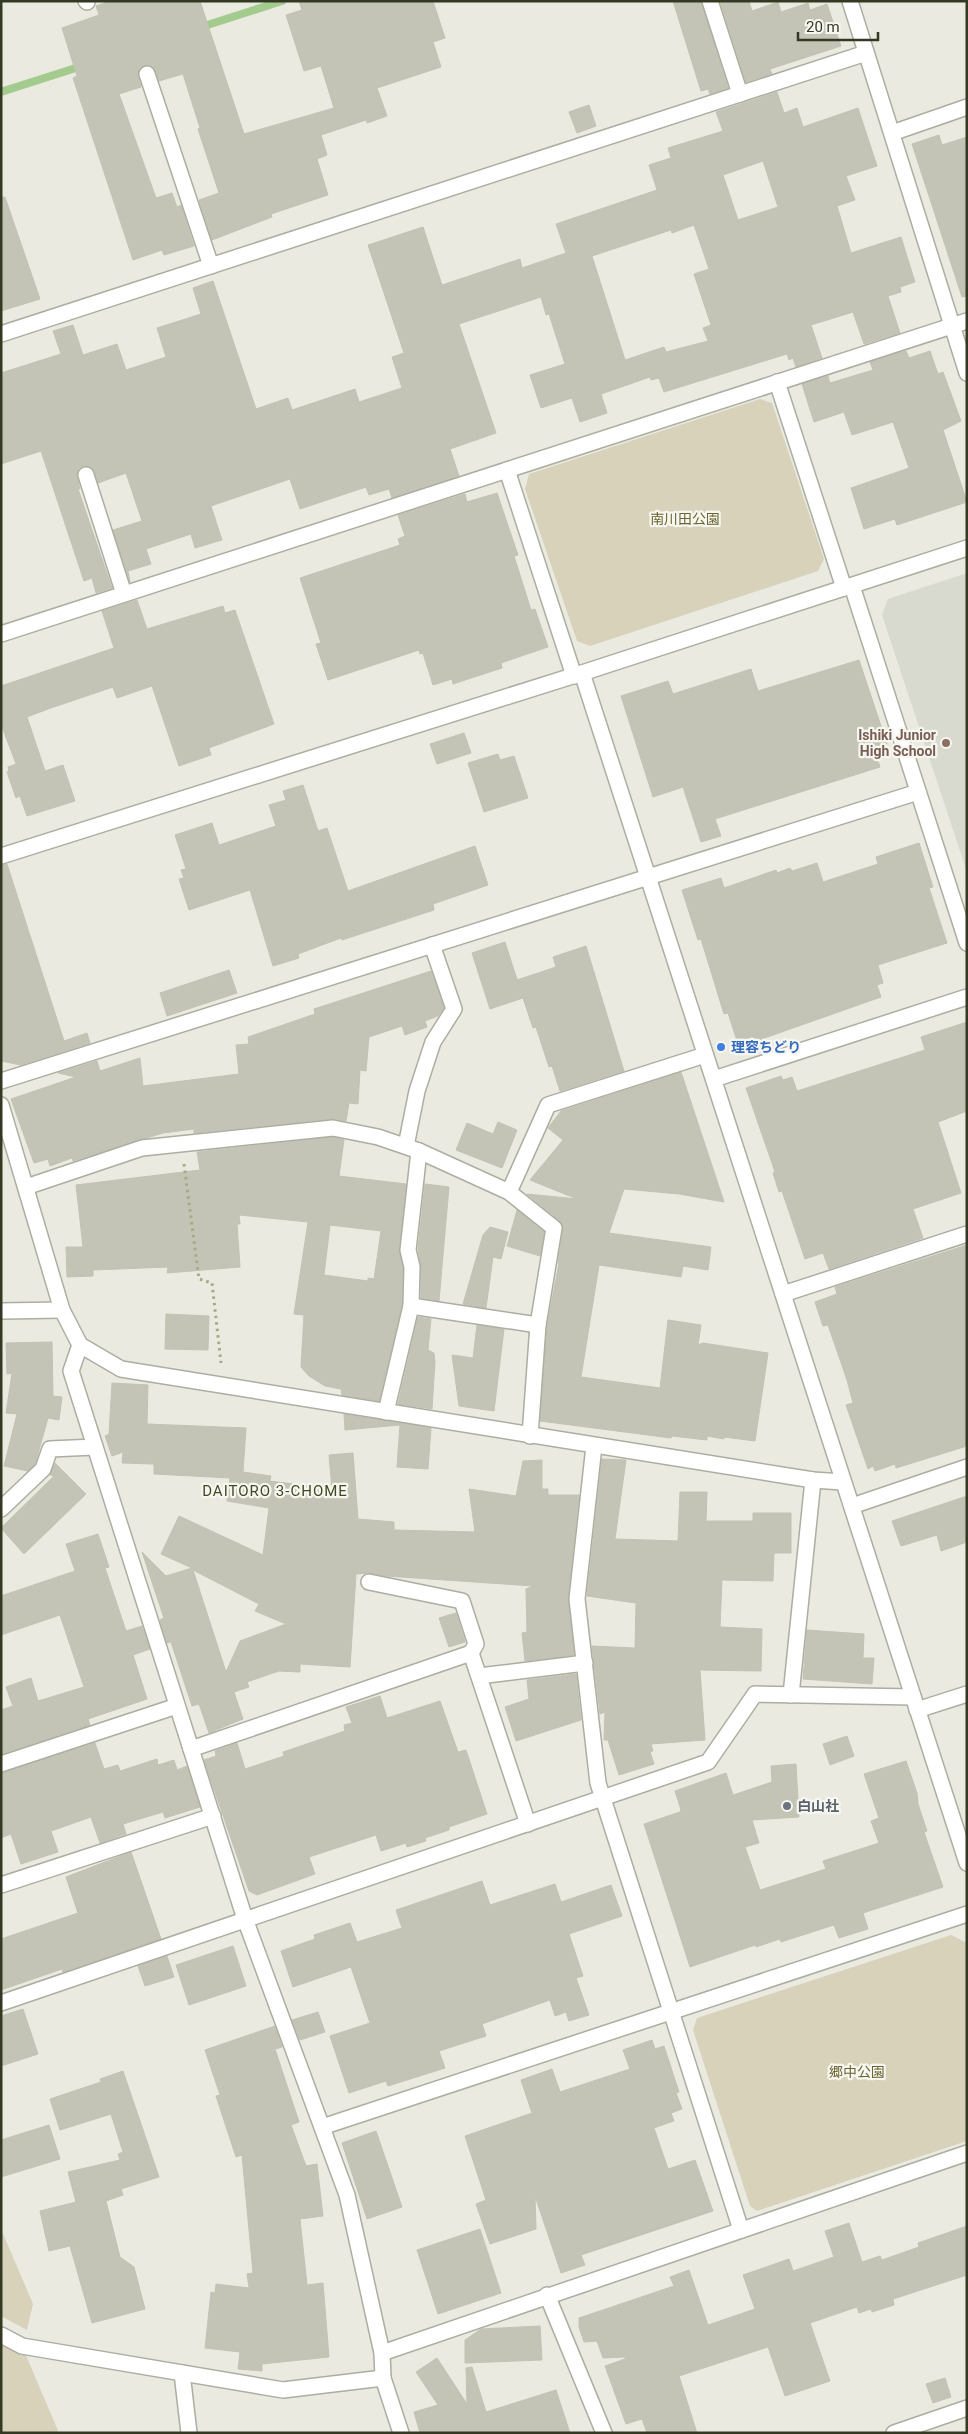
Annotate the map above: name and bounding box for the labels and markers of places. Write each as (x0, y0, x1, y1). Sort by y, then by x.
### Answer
place label: Ishiki Junior High School (858, 727, 936, 759)
marker: Ishiki Junior High School (940, 737, 952, 749)
place label: 理容ちどり (731, 1039, 801, 1055)
marker: 理容ちどり (715, 1041, 727, 1053)
place label: 白山社 (797, 1798, 839, 1814)
marker: 白山社 (781, 1800, 793, 1812)

